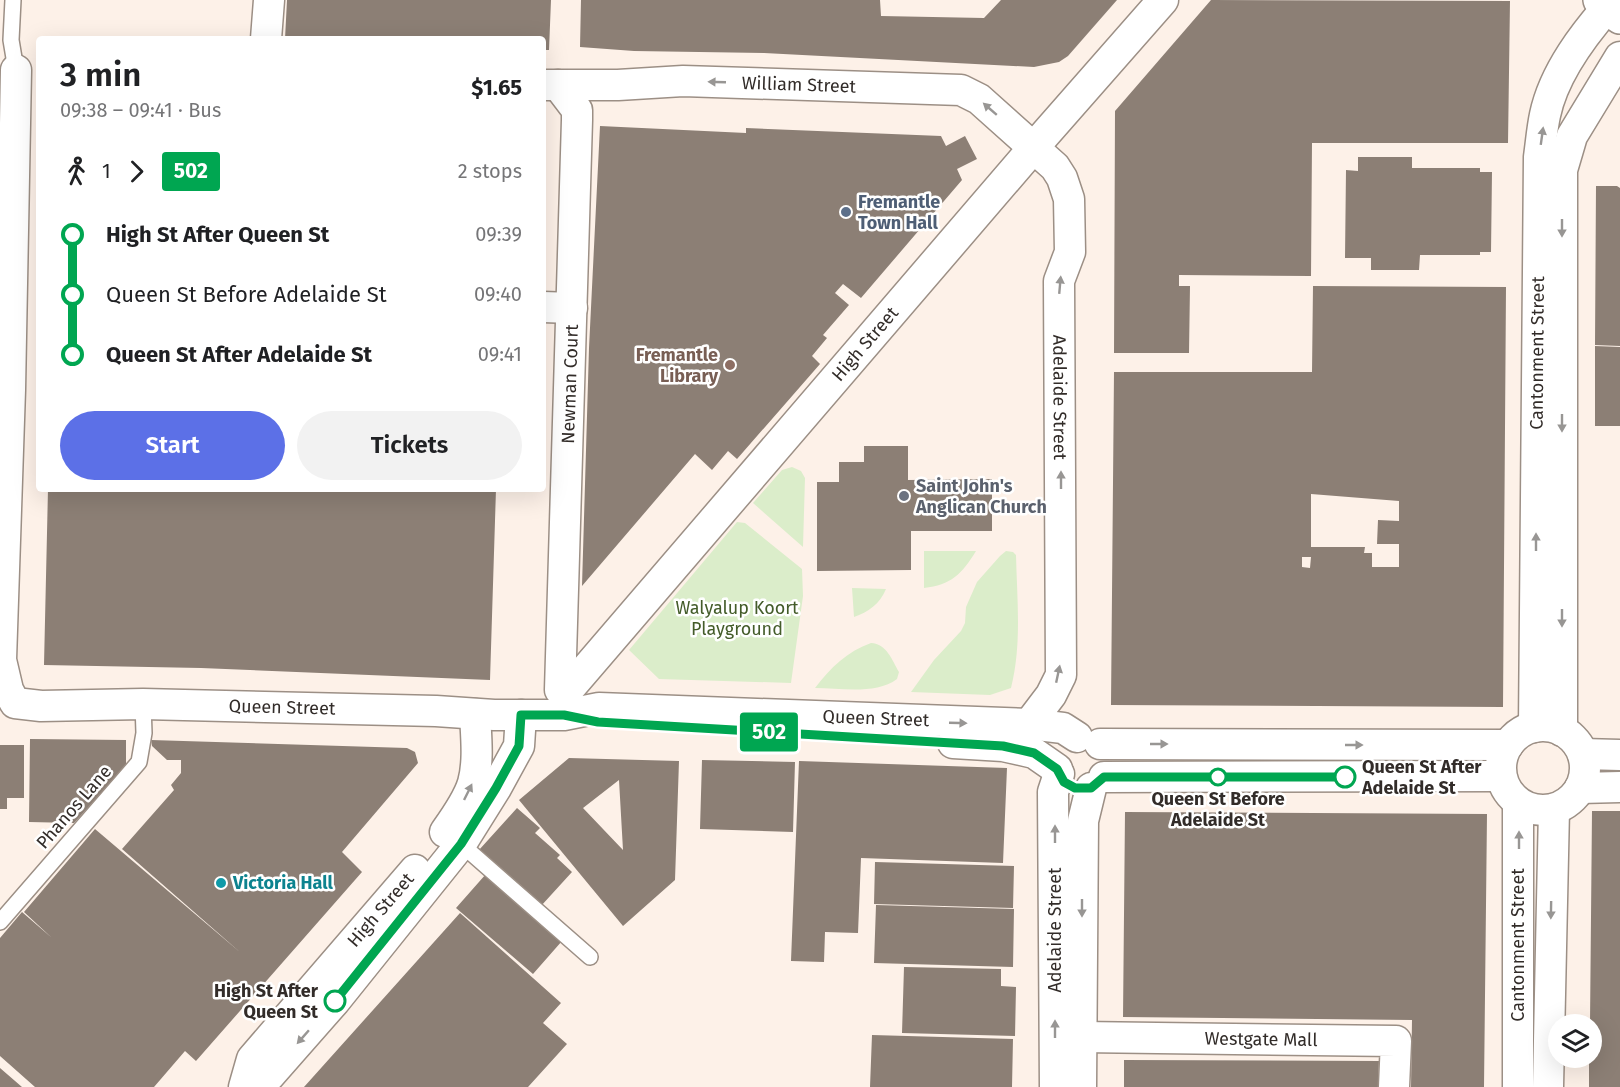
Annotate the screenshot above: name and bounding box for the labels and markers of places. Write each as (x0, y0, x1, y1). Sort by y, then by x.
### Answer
place label: Fremantle Town Hall (858, 191, 940, 234)
marker: Fremantle Town Hall (839, 205, 853, 219)
place label: Fremantle Library (636, 344, 719, 387)
marker: Fremantle Library (723, 358, 737, 372)
place label: Saint John's Anglican Church (915, 475, 1047, 518)
marker: Saint John's Anglican Church (897, 489, 911, 503)
place label: Queen St After Adelaide St (1361, 756, 1482, 799)
marker: Queen St After Adelaide St (1334, 766, 1356, 788)
marker: Queen St Before Adelaide St (1209, 768, 1227, 786)
place label: Queen St Before Adelaide St (1151, 788, 1285, 831)
place label: Victoria Hall (232, 872, 334, 894)
marker: Victoria Hall (214, 876, 228, 890)
place label: High St After Queen St (214, 980, 319, 1023)
marker: High St After Queen St (324, 990, 346, 1012)

